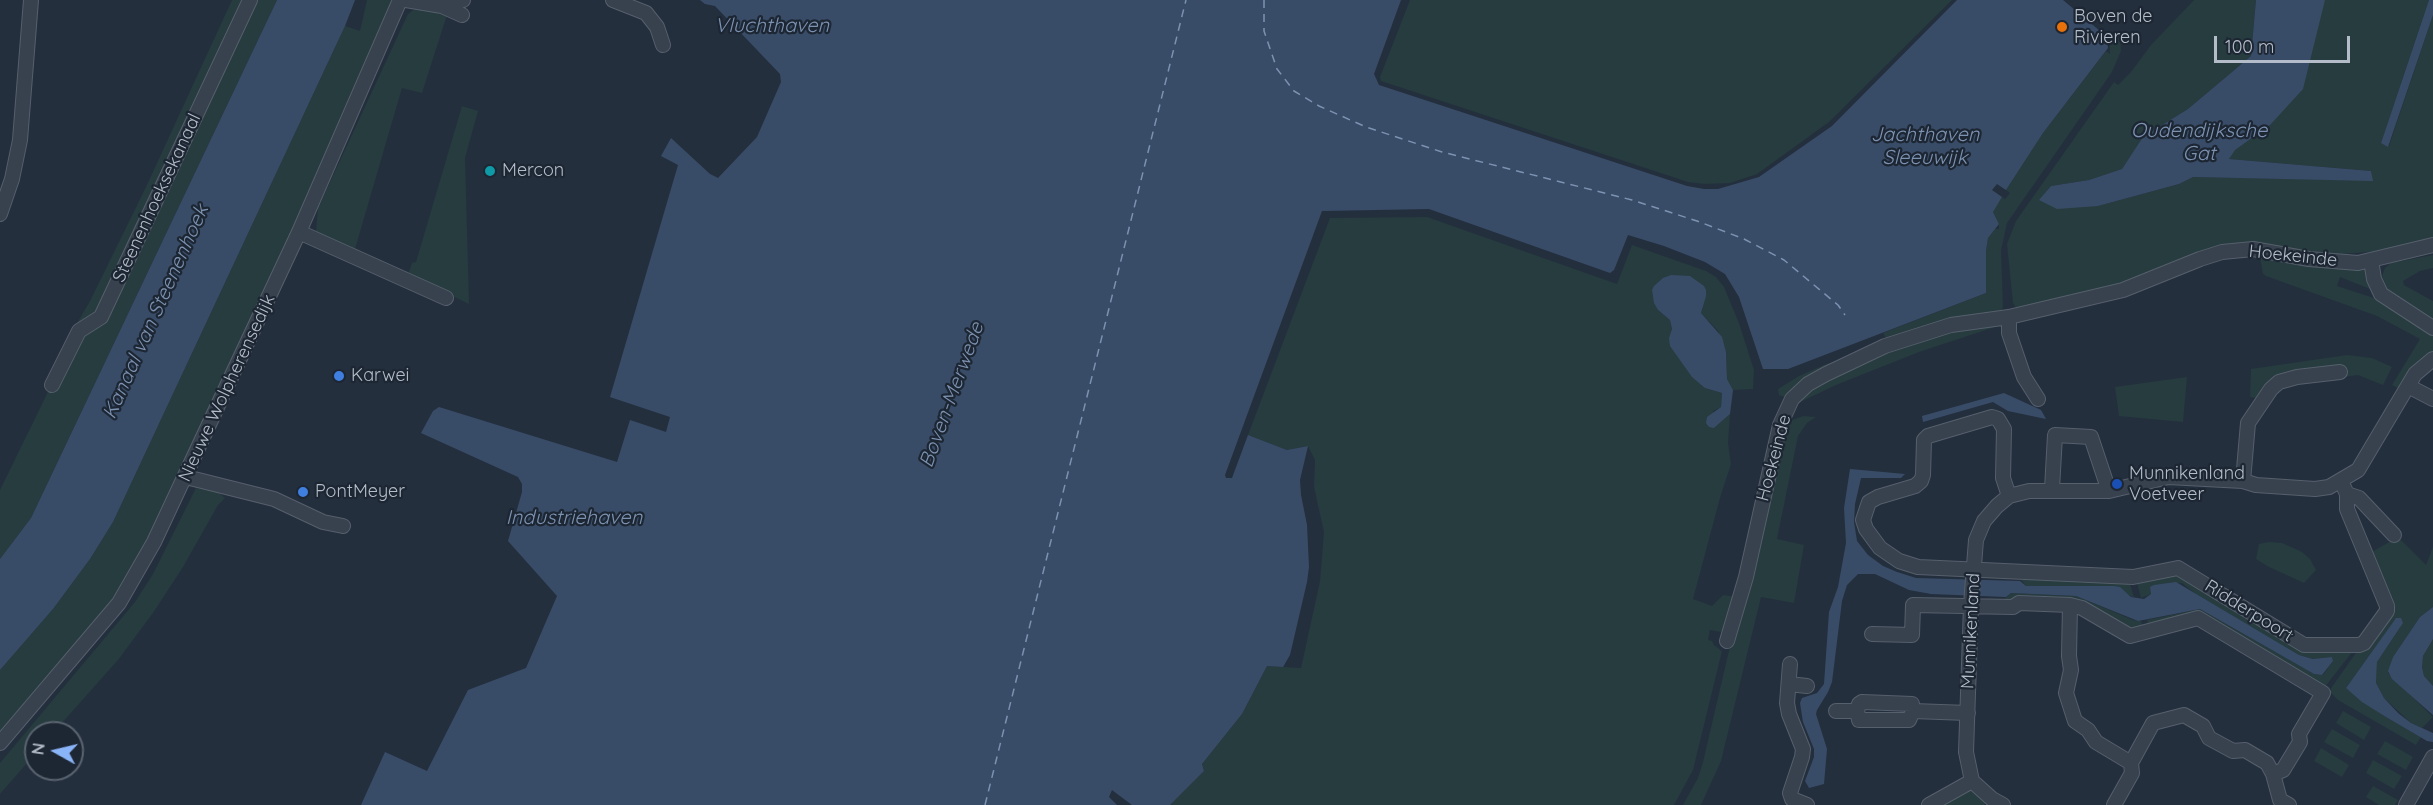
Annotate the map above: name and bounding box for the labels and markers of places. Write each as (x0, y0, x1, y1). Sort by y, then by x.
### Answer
place label: Boven de Rivieren (2074, 6, 2152, 48)
marker: Boven de Rivieren (2055, 20, 2069, 34)
place label: Mercon (502, 160, 564, 182)
marker: Mercon (483, 164, 497, 178)
place label: Karwei (351, 365, 409, 387)
marker: Karwei (332, 369, 346, 383)
place label: Munnikenland Voetveer (2129, 463, 2245, 506)
marker: Munnikenland Voetveer (2110, 477, 2124, 491)
place label: PontMeyer (315, 481, 405, 503)
marker: PontMeyer (296, 485, 310, 499)

